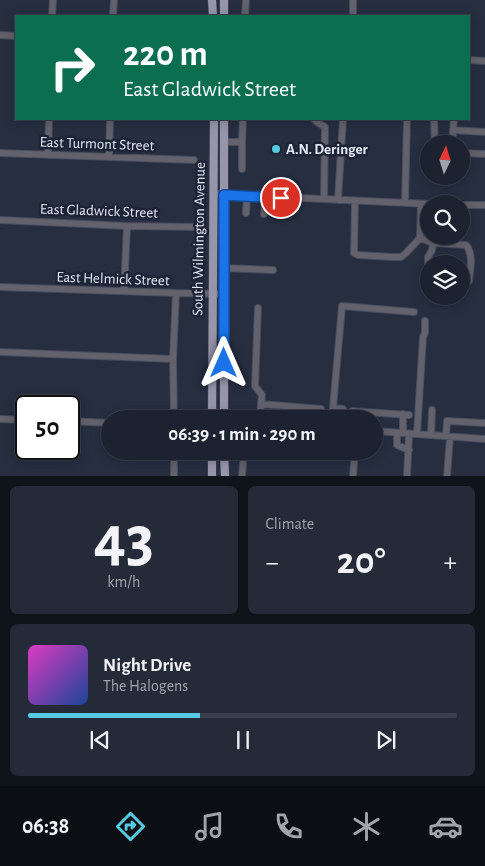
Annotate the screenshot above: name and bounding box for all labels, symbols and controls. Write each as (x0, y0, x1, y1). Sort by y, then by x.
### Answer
icon: right (40, 35, 105, 100)
text: 220 m (123, 37, 208, 72)
text: East Gladwick Street (123, 78, 296, 100)
street label: East Turmont Street (39, 135, 155, 154)
north arrow (420, 135, 470, 185)
map controls (420, 135, 470, 305)
place label: A.N. Deringer (286, 142, 369, 157)
marker: A.N. Deringer (270, 143, 282, 155)
street label: South Wilmington Avenue (190, 162, 208, 316)
pin (260, 177, 302, 219)
icon: arrive (267, 184, 295, 212)
button: search (420, 195, 470, 245)
street label: East Gladwick Street (40, 201, 158, 221)
button: layers (420, 255, 470, 305)
street label: East Helmick Street (56, 270, 170, 288)
position arrow (197, 336, 249, 388)
speed limit sign: 50 (15, 395, 80, 460)
text: 06:39 · 1 min · 290 m (168, 425, 316, 444)
text: 43 (93, 508, 154, 573)
text: Climate (266, 516, 314, 532)
text: 20° (337, 543, 386, 581)
text: − (266, 549, 279, 577)
text: + (444, 549, 457, 577)
text: km/h (107, 574, 140, 590)
text: Night Drive (103, 656, 191, 675)
text: The Halogens (103, 678, 188, 694)
icon: previous (86, 726, 114, 754)
icon: pause (229, 726, 257, 754)
icon: next (372, 726, 400, 754)
icon: directions (113, 809, 148, 844)
icon: music (192, 809, 227, 844)
icon: phone (271, 809, 306, 844)
icon: climate (349, 809, 384, 844)
icon: car (428, 809, 463, 844)
text: 06:38 (22, 815, 69, 837)

